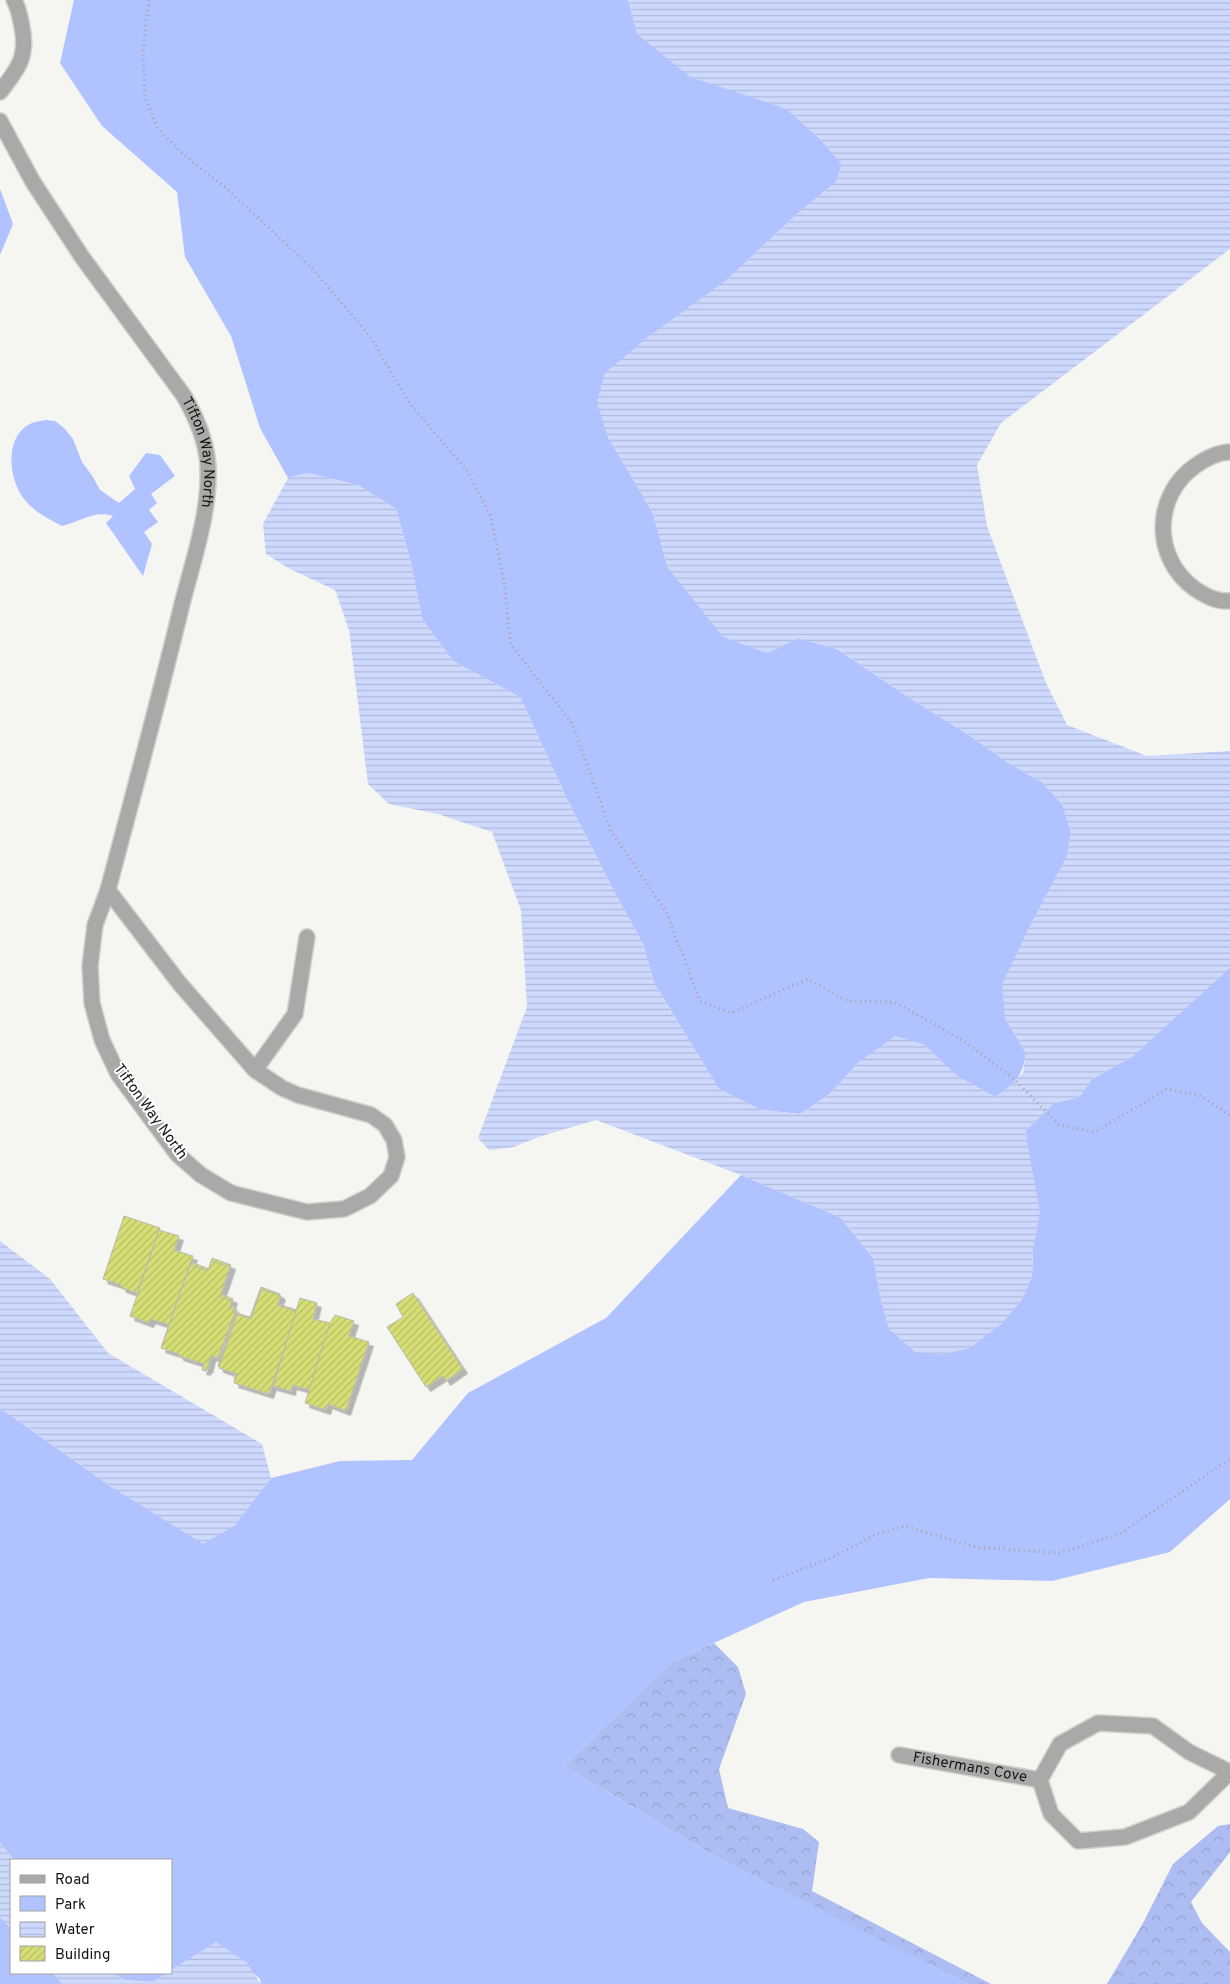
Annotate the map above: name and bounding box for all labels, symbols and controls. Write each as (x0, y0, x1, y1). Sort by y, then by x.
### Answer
street label: Tifton Way North (177, 394, 218, 509)
street label: Tifton Way North (109, 1060, 191, 1164)
street label: Fishermans Cove (911, 1748, 1028, 1787)
legend (10, 1859, 172, 1974)
text: Road (55, 1871, 90, 1890)
text: Park (55, 1896, 86, 1915)
text: Water (55, 1921, 95, 1940)
text: Building (55, 1946, 110, 1965)

